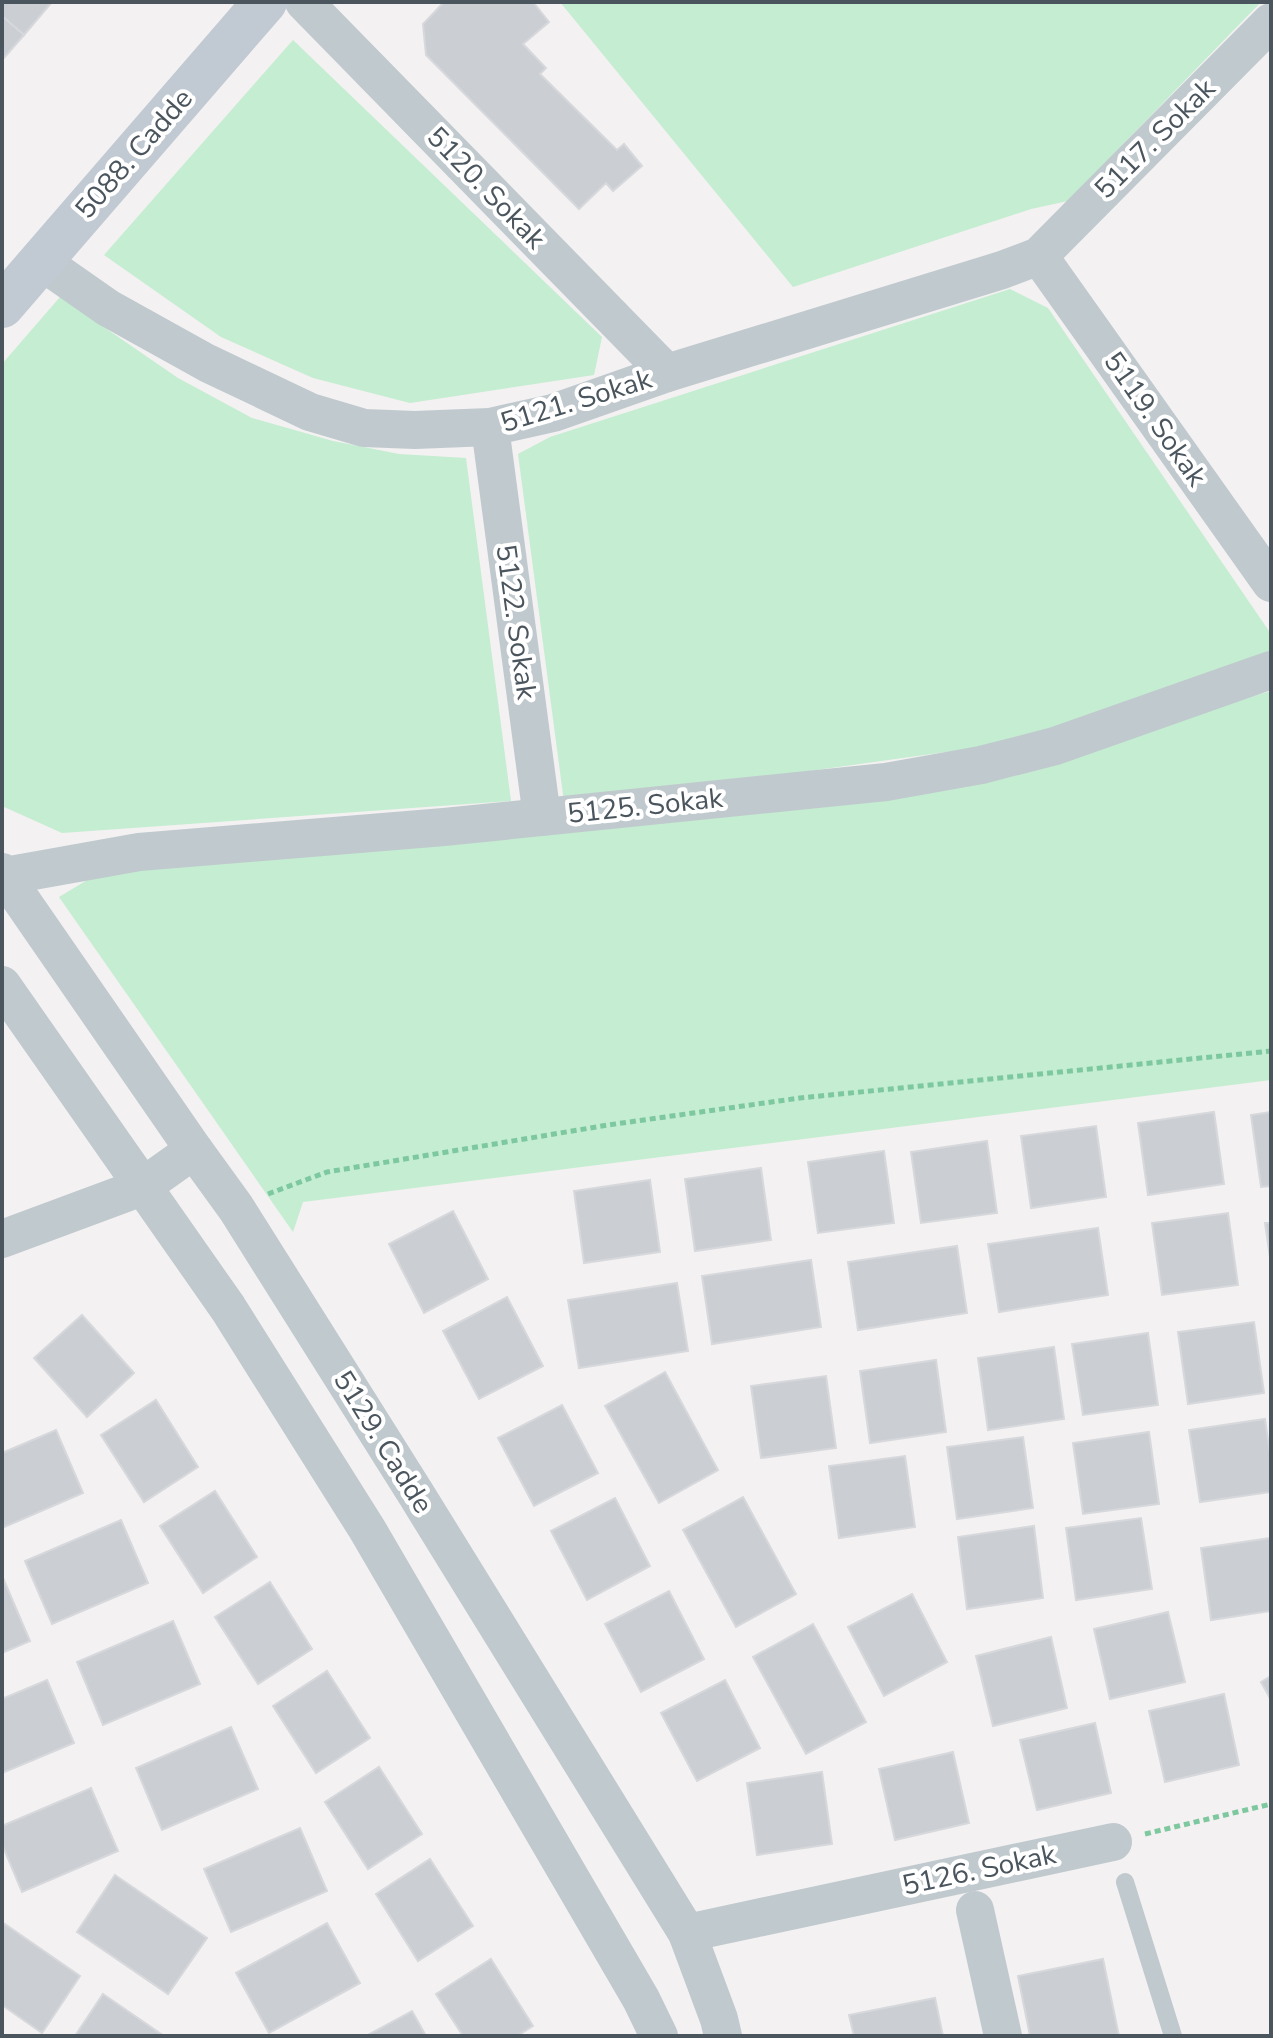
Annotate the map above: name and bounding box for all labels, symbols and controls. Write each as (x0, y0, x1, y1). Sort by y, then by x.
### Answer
street label: 5117. Sokak (1086, 70, 1224, 208)
street label: 5088. Cadde (67, 81, 201, 227)
street label: 5120. Sokak (418, 119, 555, 258)
street label: 5119. Sokak (1095, 344, 1216, 495)
street label: 5121. Sokak (496, 360, 657, 442)
street label: 5122. Sokak (486, 542, 546, 703)
street label: 5125. Sokak (565, 779, 726, 833)
street label: 5129. Cadde (324, 1363, 442, 1521)
street label: 5126. Sokak (899, 1835, 1060, 1905)

